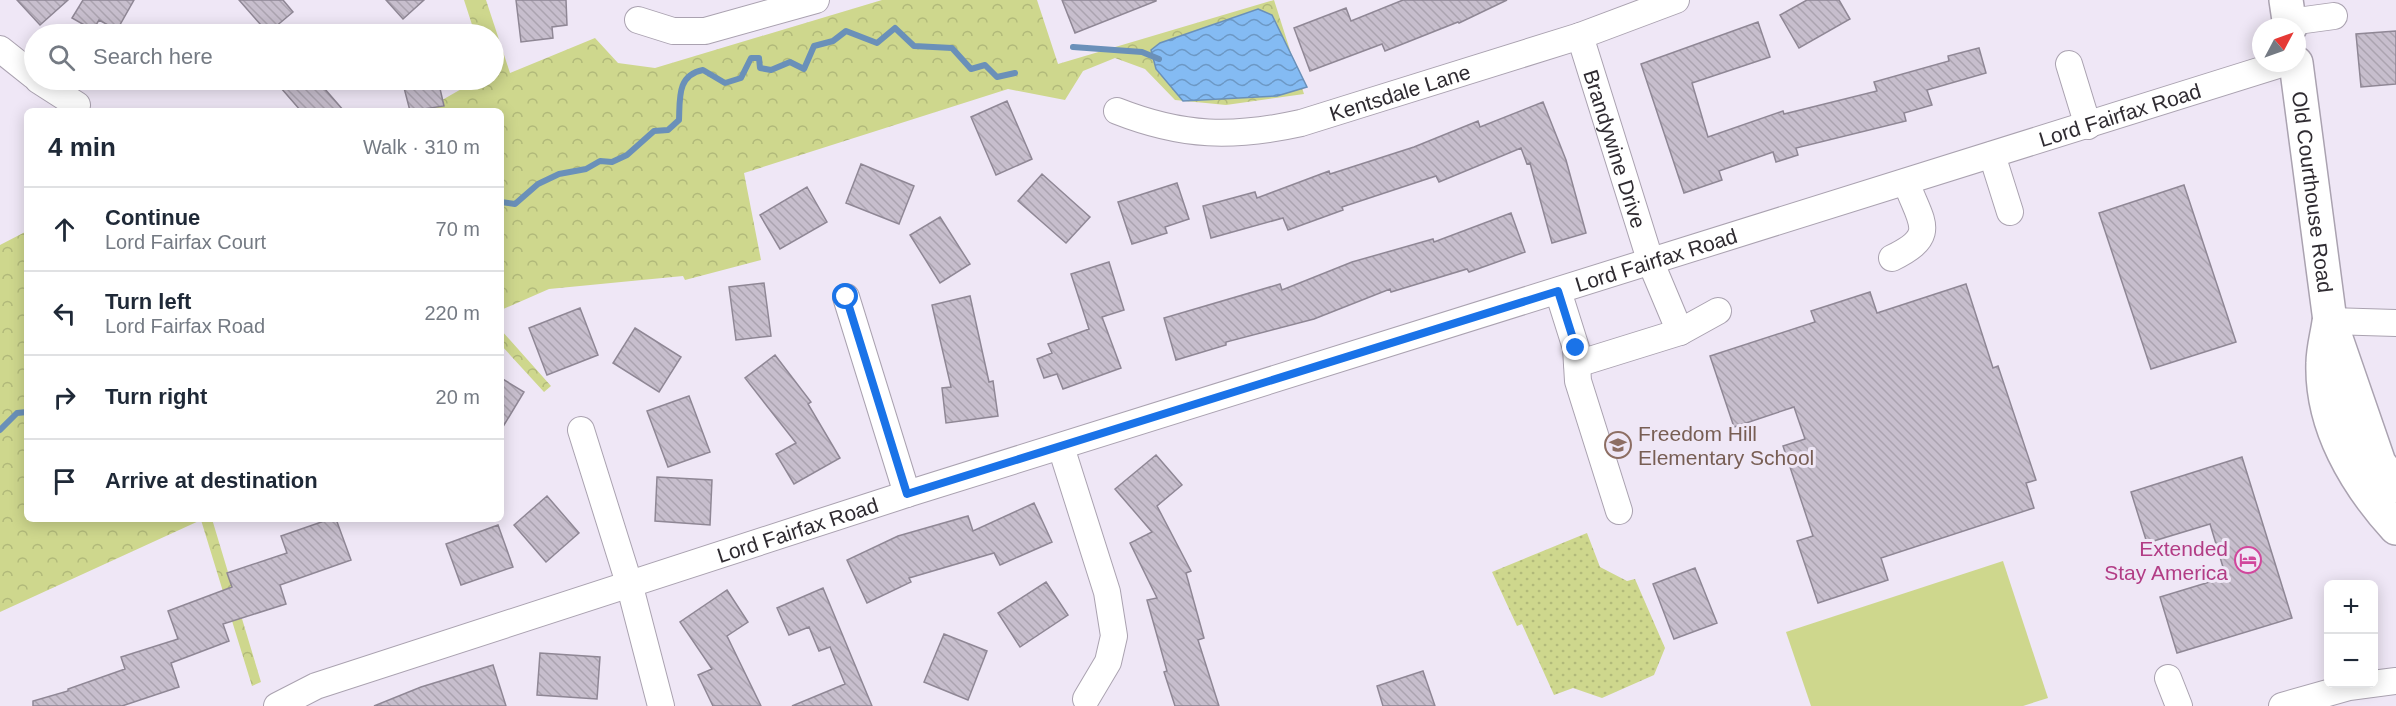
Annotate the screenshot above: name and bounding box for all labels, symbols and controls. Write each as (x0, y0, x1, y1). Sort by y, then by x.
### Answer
north arrow (2252, 18, 2306, 72)
search box (24, 24, 504, 90)
icon: search (45, 41, 78, 74)
text: Search here (93, 44, 213, 69)
street label: Kentsdale Lane (1327, 60, 1473, 125)
street label: Brandywine Drive (1580, 67, 1651, 231)
street label: Lord Fairfax Road (2036, 78, 2203, 151)
street label: Old Courthouse Road (2288, 90, 2338, 294)
text: 4 min (48, 132, 116, 162)
text: Walk · 310 m (363, 136, 480, 158)
text: Continue (105, 205, 200, 230)
icon: ahead (48, 213, 81, 246)
text: 70 m (436, 218, 480, 240)
street label: Lord Fairfax Road (1572, 223, 1740, 296)
text: Lord Fairfax Court (105, 231, 266, 253)
route start (832, 283, 858, 309)
text: Turn left (105, 289, 191, 314)
icon: left (48, 297, 81, 330)
text: 220 m (424, 302, 480, 324)
text: Lord Fairfax Road (105, 315, 265, 337)
route end (1562, 334, 1588, 360)
icon: right (48, 381, 81, 414)
text: Turn right (105, 384, 207, 409)
text: 20 m (436, 386, 480, 408)
place label: Freedom Hill Elementary School (1638, 422, 1814, 469)
school or university icon: Freedom Hill Elementary School (1603, 430, 1633, 460)
icon: arrive (48, 465, 81, 498)
text: Arrive at destination (105, 468, 318, 493)
street label: Lord Fairfax Road (714, 493, 881, 567)
place label: Extended Stay America (2104, 537, 2228, 584)
hotel icon: Extended Stay America (2233, 545, 2263, 575)
map controls (2324, 580, 2378, 688)
button: + (2324, 580, 2378, 634)
button: − (2324, 634, 2378, 688)

